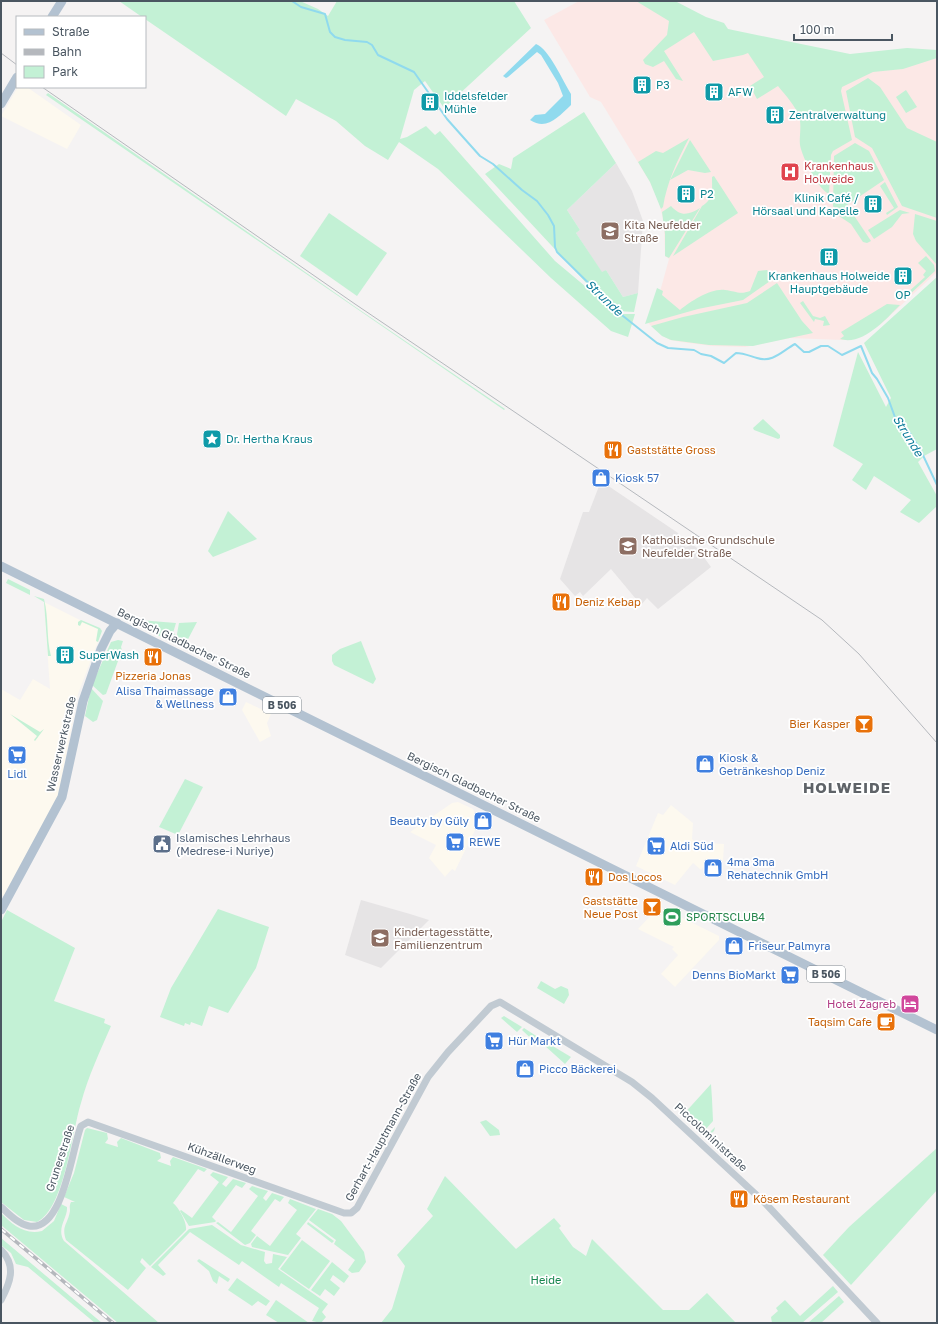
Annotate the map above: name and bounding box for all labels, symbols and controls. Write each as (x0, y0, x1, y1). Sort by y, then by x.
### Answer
legend (16, 16, 146, 88)
scale bar (794, 16, 892, 42)
text: 100 m (800, 22, 834, 37)
text: Straße (52, 24, 90, 39)
text: Bahn (52, 44, 82, 59)
text: Park (52, 64, 78, 79)
building icon: P3 (631, 74, 653, 96)
place label: P3 (656, 78, 670, 91)
building icon: AFW (703, 81, 725, 103)
place label: AFW (728, 85, 753, 98)
place label: Iddelsfelder Mühle (444, 89, 509, 115)
building icon: Iddelsfelder Mühle (419, 91, 441, 113)
building icon: Zentralverwaltung (764, 104, 786, 126)
place label: Zentralverwaltung (789, 108, 886, 121)
place label: Krankenhaus Holweide (804, 159, 874, 185)
hospital icon: Krankenhaus Holweide (779, 161, 801, 183)
building icon: P2 (675, 183, 697, 205)
place label: P2 (700, 187, 714, 200)
place label: Klinik Café / Hörsaal und Kapelle (752, 191, 859, 217)
building icon: Klinik Café / Hörsaal und Kapelle (862, 193, 884, 215)
place label: Kita Neufelder Straße (624, 218, 701, 244)
school or university icon: Kita Neufelder Straße (599, 220, 621, 242)
building icon: Krankenhaus Holweide Hauptgebäude (818, 246, 840, 268)
building icon: OP (892, 265, 914, 287)
place label: Krankenhaus Holweide Hauptgebäude (768, 269, 890, 295)
water label: Strunde (583, 276, 627, 320)
place label: OP (895, 288, 911, 301)
water label: Strunde (890, 412, 927, 460)
place icon: Dr. Hertha Kraus (201, 428, 223, 450)
place label: Dr. Hertha Kraus (226, 432, 313, 445)
restaurant icon: Gaststätte Gross (602, 439, 624, 461)
place label: Gaststätte Gross (627, 443, 716, 456)
shop icon: Kiosk 57 (590, 467, 612, 489)
place label: Kiosk 57 (615, 471, 659, 484)
place label: Katholische Grundschule Neufelder Straße (642, 533, 775, 559)
school or university icon: Katholische Grundschule Neufelder Straße (617, 535, 639, 557)
restaurant icon: Deniz Kebap (550, 591, 572, 613)
place label: Deniz Kebap (575, 595, 641, 608)
street label: Bergisch Gladbacher Straße (115, 605, 253, 681)
building icon: SuperWash (54, 644, 76, 666)
restaurant icon: Pizzeria Jonas (142, 646, 164, 668)
place label: SuperWash (79, 648, 139, 661)
place label: Pizzeria Jonas (115, 669, 191, 682)
place label: Alisa Thaimassage & Wellness (116, 684, 214, 710)
shop icon: Alisa Thaimassage & Wellness (217, 686, 239, 708)
street label: Wasserwerkstraße (43, 695, 78, 793)
road number: B 506 (263, 697, 301, 713)
bar icon: Bier Kasper (853, 713, 875, 735)
place label: Bier Kasper (789, 717, 851, 730)
supermarket icon: Lidl (6, 744, 28, 766)
street label: Bergisch Gladbacher Straße (405, 749, 543, 825)
place label: Kiosk & Getränkeshop Deniz (719, 751, 826, 777)
shop icon: Kiosk & Getränkeshop Deniz (694, 753, 716, 775)
place label: Lidl (7, 767, 27, 780)
district label: HOLWEIDE (803, 778, 891, 796)
shop icon: Beauty by Güly (472, 810, 494, 832)
place label: Beauty by Güly (390, 814, 469, 827)
place label: Islamisches Lehrhaus (Medrese-i Nuriye) (176, 831, 290, 857)
supermarket icon: REWE (444, 831, 466, 853)
public building icon: Islamisches Lehrhaus (Medrese-i Nuriye) (151, 833, 173, 855)
place label: REWE (469, 835, 501, 848)
supermarket icon: Aldi Süd (645, 835, 667, 857)
place label: Aldi Süd (670, 839, 713, 852)
place label: 4ma 3ma Rehatechnik GmbH (727, 855, 828, 881)
shop icon: 4ma 3ma Rehatechnik GmbH (702, 857, 724, 879)
restaurant icon: Dos Locos (583, 866, 605, 888)
place label: Dos Locos (608, 870, 662, 883)
place label: Gaststätte Neue Post (582, 894, 638, 920)
bar icon: Gaststätte Neue Post (641, 896, 663, 918)
sports icon: SPORTSCLUB4 (661, 906, 683, 928)
place label: SPORTSCLUB4 (686, 910, 765, 923)
place label: Kindertagesstätte, Familienzentrum (394, 925, 493, 951)
school or university icon: Kindertagesstätte, Familienzentrum (369, 927, 391, 949)
shop icon: Friseur Palmyra (723, 935, 745, 957)
place label: Friseur Palmyra (748, 939, 831, 952)
supermarket icon: Denns BioMarkt (779, 964, 801, 986)
road number: B 506 (807, 966, 845, 982)
place label: Denns BioMarkt (692, 968, 776, 981)
hotel icon: Hotel Zagreb (899, 993, 921, 1015)
place label: Hotel Zagreb (827, 997, 896, 1010)
cafe icon: Taqsim Cafe (875, 1011, 897, 1033)
place label: Taqsim Cafe (808, 1015, 872, 1028)
supermarket icon: Hür Markt (483, 1030, 505, 1052)
place label: Hür Markt (508, 1034, 561, 1047)
shop icon: Picco Bäckerei (514, 1058, 536, 1080)
place label: Picco Bäckerei (539, 1062, 616, 1075)
street label: Gerhart-Hauptmann-Straße (342, 1070, 423, 1203)
street label: Piccoloministraße (672, 1100, 750, 1174)
street label: Grunerstraße (43, 1123, 76, 1193)
street label: Kühzällerweg (186, 1139, 258, 1176)
restaurant icon: Kösem Restaurant (728, 1188, 750, 1210)
place label: Kösem Restaurant (753, 1192, 850, 1205)
park label: Heide (531, 1273, 561, 1286)

